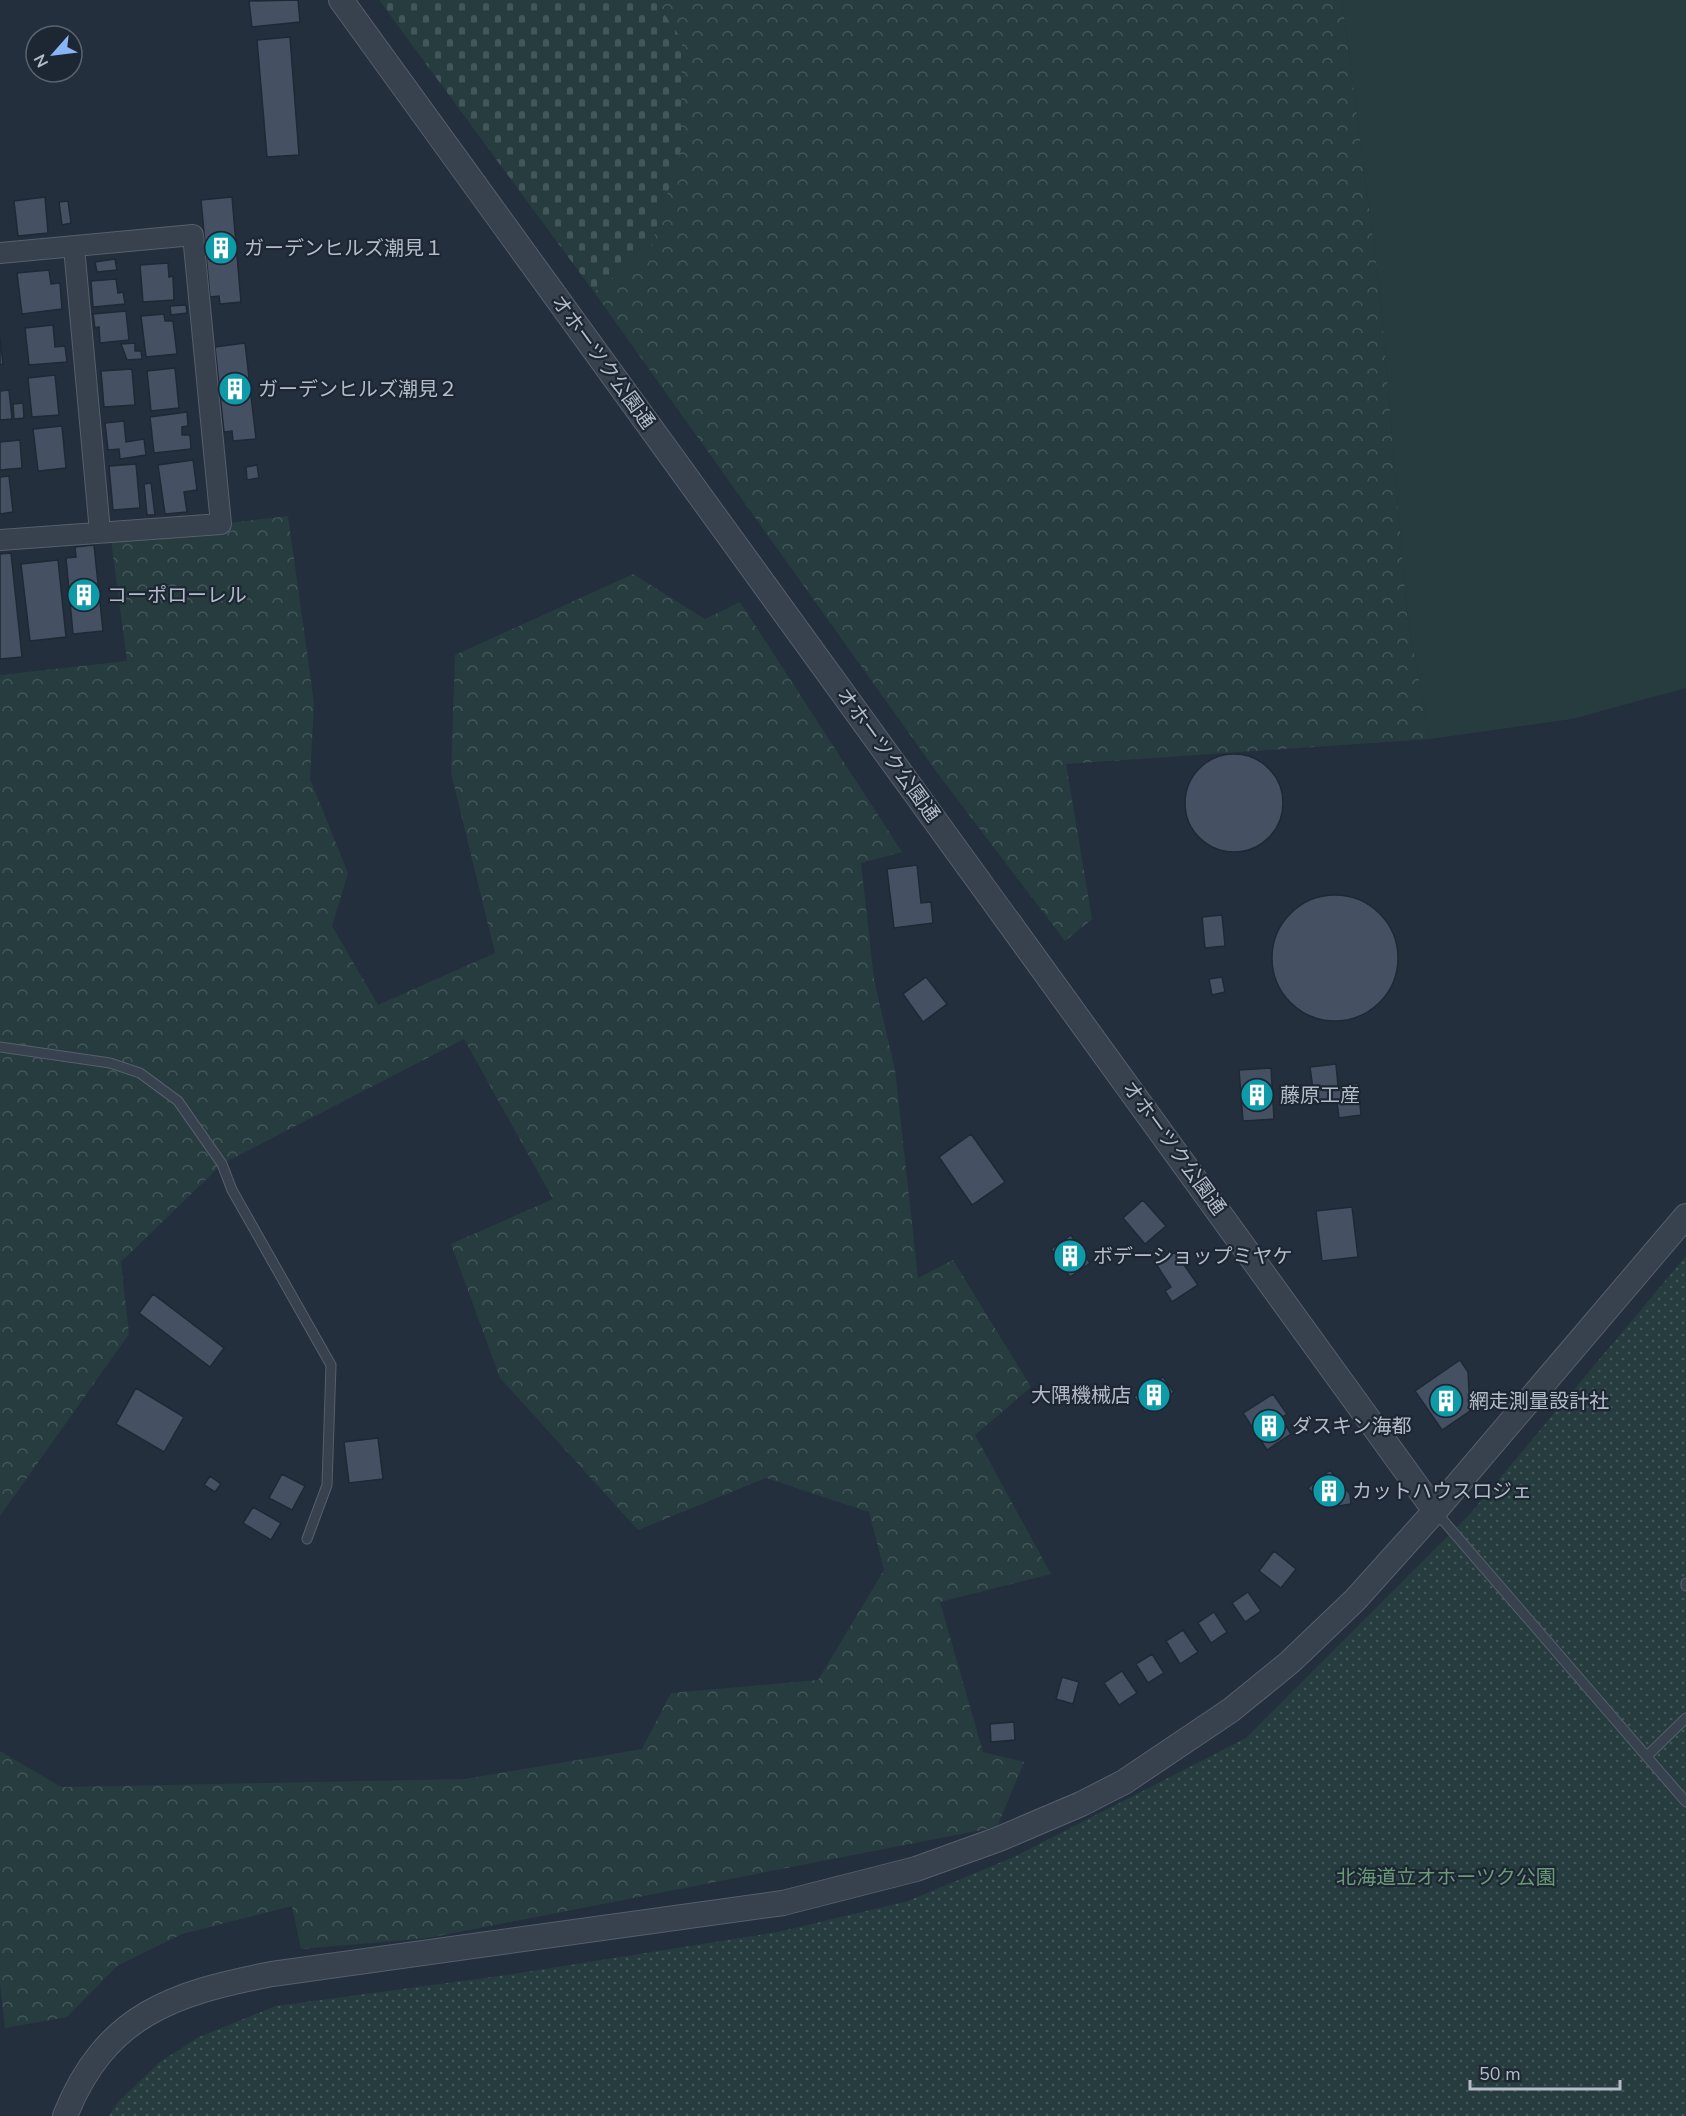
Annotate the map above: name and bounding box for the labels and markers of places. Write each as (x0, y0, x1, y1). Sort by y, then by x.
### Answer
building icon: ガーデンヒルズ潮見１ (203, 230, 239, 266)
place label: ガーデンヒルズ潮見１ (244, 235, 444, 262)
building icon: ガーデンヒルズ潮見２ (217, 371, 253, 407)
place label: ガーデンヒルズ潮見２ (258, 376, 458, 403)
building icon: コーポローレル (66, 577, 102, 613)
place label: コーポローレル (107, 582, 247, 609)
building icon: 藤原工産 (1239, 1077, 1275, 1113)
place label: 藤原工産 (1280, 1082, 1360, 1109)
building icon: ボデーショップミヤケ (1052, 1238, 1088, 1274)
place label: ボデーショップミヤケ (1093, 1243, 1293, 1270)
building icon: 大隅機械店 (1136, 1377, 1172, 1413)
place label: 大隅機械店 (1031, 1382, 1131, 1409)
building icon: 網走測量設計社 (1428, 1383, 1464, 1419)
place label: 網走測量設計社 (1469, 1388, 1609, 1415)
building icon: ダスキン海都 (1251, 1408, 1287, 1444)
place label: ダスキン海都 (1292, 1413, 1411, 1440)
building icon: カットハウスロジェ (1311, 1473, 1347, 1509)
place label: カットハウスロジェ (1352, 1478, 1532, 1505)

